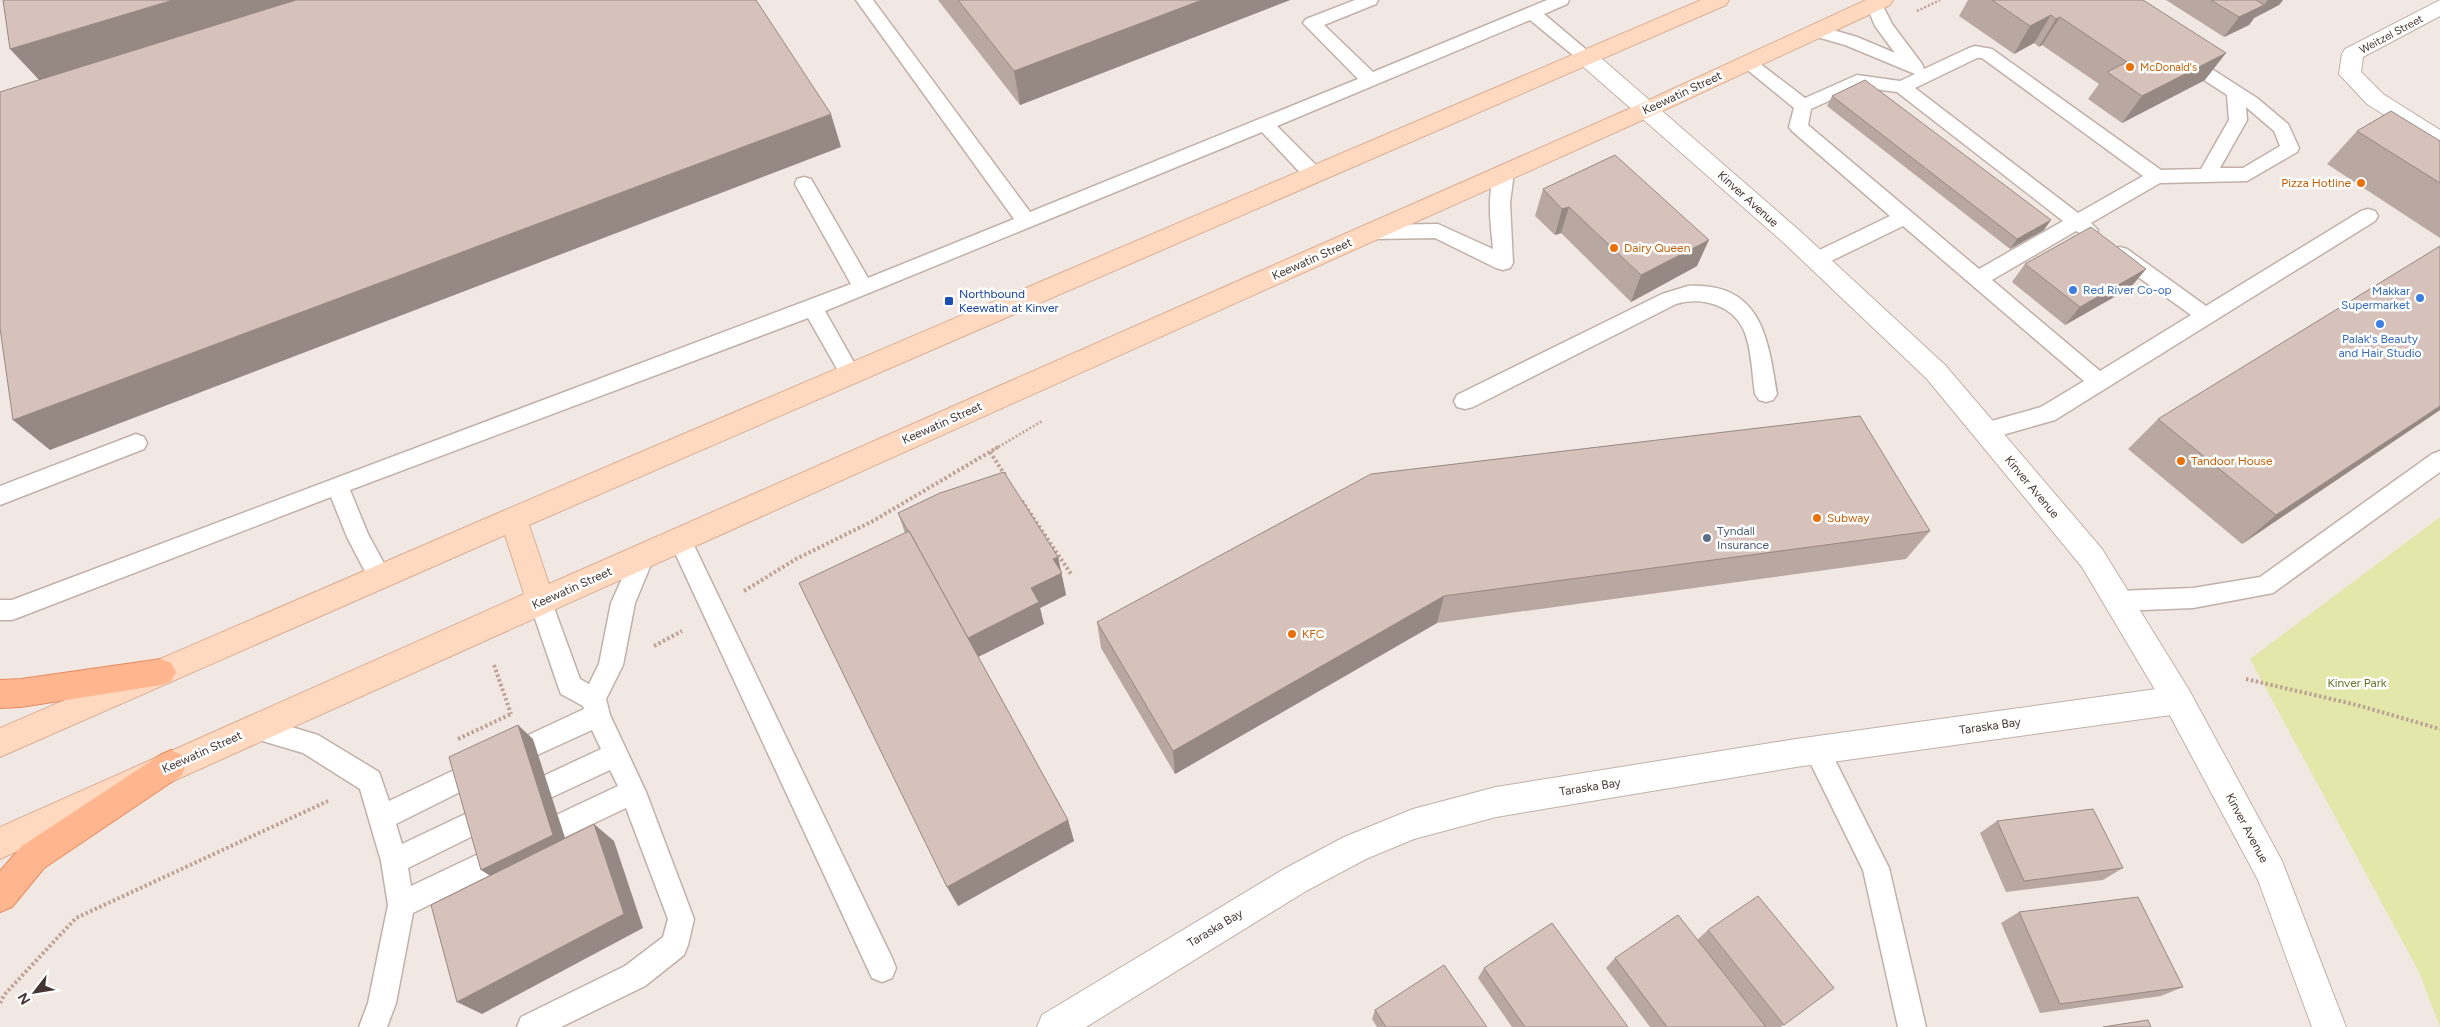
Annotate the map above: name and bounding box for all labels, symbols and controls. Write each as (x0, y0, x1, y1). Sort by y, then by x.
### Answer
street label: Weitzel Street (2357, 12, 2425, 57)
marker: McDonald's (2124, 61, 2136, 73)
place label: McDonald's (2140, 61, 2197, 74)
street label: Keewatin Street (1640, 68, 1724, 118)
street label: Kinver Avenue (1715, 168, 1782, 230)
place label: Pizza Hotline (2281, 176, 2351, 190)
marker: Pizza Hotline (2355, 177, 2367, 189)
street label: Keewatin Street (1270, 235, 1355, 283)
place label: Dairy Queen (1624, 241, 1691, 255)
marker: Dairy Queen (1608, 242, 1620, 254)
place label: Red River Co-op (2083, 283, 2172, 297)
marker: Red River Co-op (2067, 284, 2079, 296)
place label: Makkar Supermarket (2341, 284, 2410, 312)
place label: Northbound Keewatin at Kinver (959, 287, 1059, 315)
marker: Makkar Supermarket (2414, 292, 2426, 304)
marker: Northbound Keewatin at Kinver (943, 295, 955, 307)
marker: Palak's Beauty and Hair Studio (2374, 318, 2386, 330)
place label: Palak's Beauty and Hair Studio (2338, 332, 2422, 360)
street label: Keewatin Street (900, 399, 985, 447)
street label: Kinver Avenue (2002, 453, 2062, 521)
place label: Tandoor House (2191, 454, 2273, 468)
marker: Tandoor House (2175, 455, 2187, 467)
place label: Subway (1827, 511, 1870, 525)
marker: Subway (1811, 512, 1823, 524)
place label: Tyndall Insurance (1717, 524, 1770, 552)
marker: Tyndall Insurance (1701, 532, 1713, 544)
street label: Keewatin Street (530, 564, 615, 612)
place label: KFC (1302, 627, 1325, 641)
marker: KFC (1286, 628, 1298, 640)
park label: Kinver Park (2327, 676, 2387, 690)
street label: Taraska Bay (1958, 715, 2022, 737)
street label: Keewatin Street (160, 728, 245, 776)
street label: Taraska Bay (1558, 775, 1622, 799)
street label: Kinver Avenue (2223, 791, 2271, 866)
street label: Taraska Bay (1185, 906, 1246, 950)
north arrow (10, 967, 60, 1017)
text: N (14, 989, 34, 1007)

